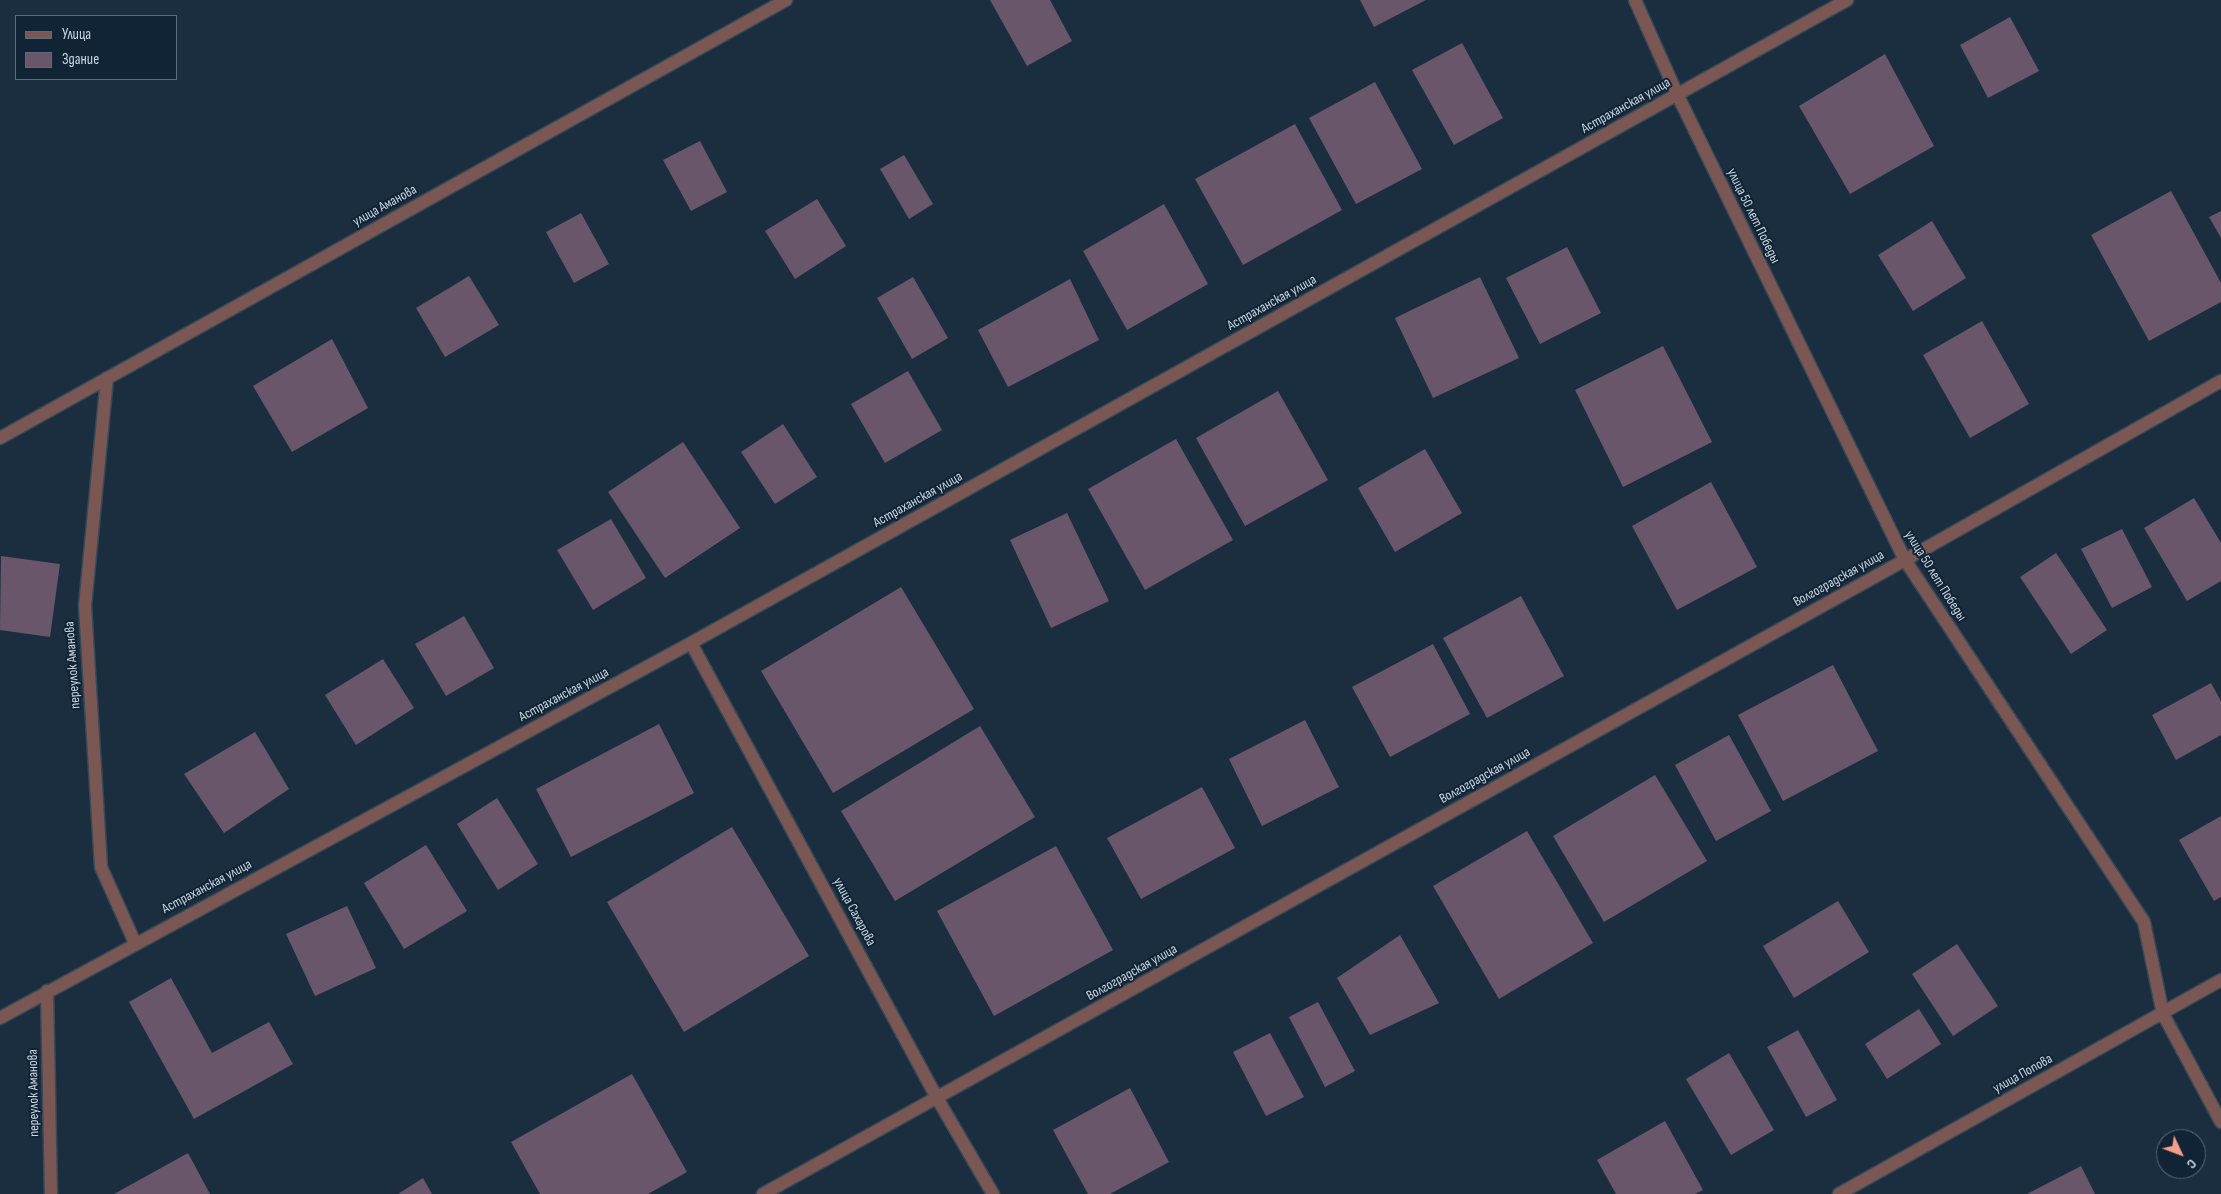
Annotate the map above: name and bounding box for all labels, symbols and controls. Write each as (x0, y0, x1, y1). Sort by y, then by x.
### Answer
legend (15, 15, 178, 80)
text: Улица (62, 25, 91, 44)
text: Здание (62, 50, 99, 69)
street label: Астраханская улица (1578, 75, 1674, 137)
street label: улица 50 лет Победы (1723, 166, 1783, 266)
street label: улица Аманова (350, 182, 420, 230)
street label: Астраханская улица (1224, 272, 1320, 334)
street label: Астраханская улица (870, 469, 966, 531)
street label: улица 50 лет Победы (1900, 528, 1970, 624)
street label: Волгоградская улица (1791, 547, 1887, 611)
street label: переулок Аманова (62, 621, 84, 709)
street label: Астраханская улица (516, 664, 612, 726)
street label: Волгоградская улица (1437, 744, 1533, 808)
street label: Астраханская улица (159, 856, 255, 918)
street label: улица Сахарова (829, 875, 879, 949)
street label: Волгоградская улица (1084, 941, 1180, 1005)
street label: переулок Аманова (25, 1049, 43, 1137)
street label: улица Попова (1990, 1051, 2056, 1097)
north arrow (2156, 1129, 2206, 1179)
text: С (2183, 1155, 2200, 1172)

